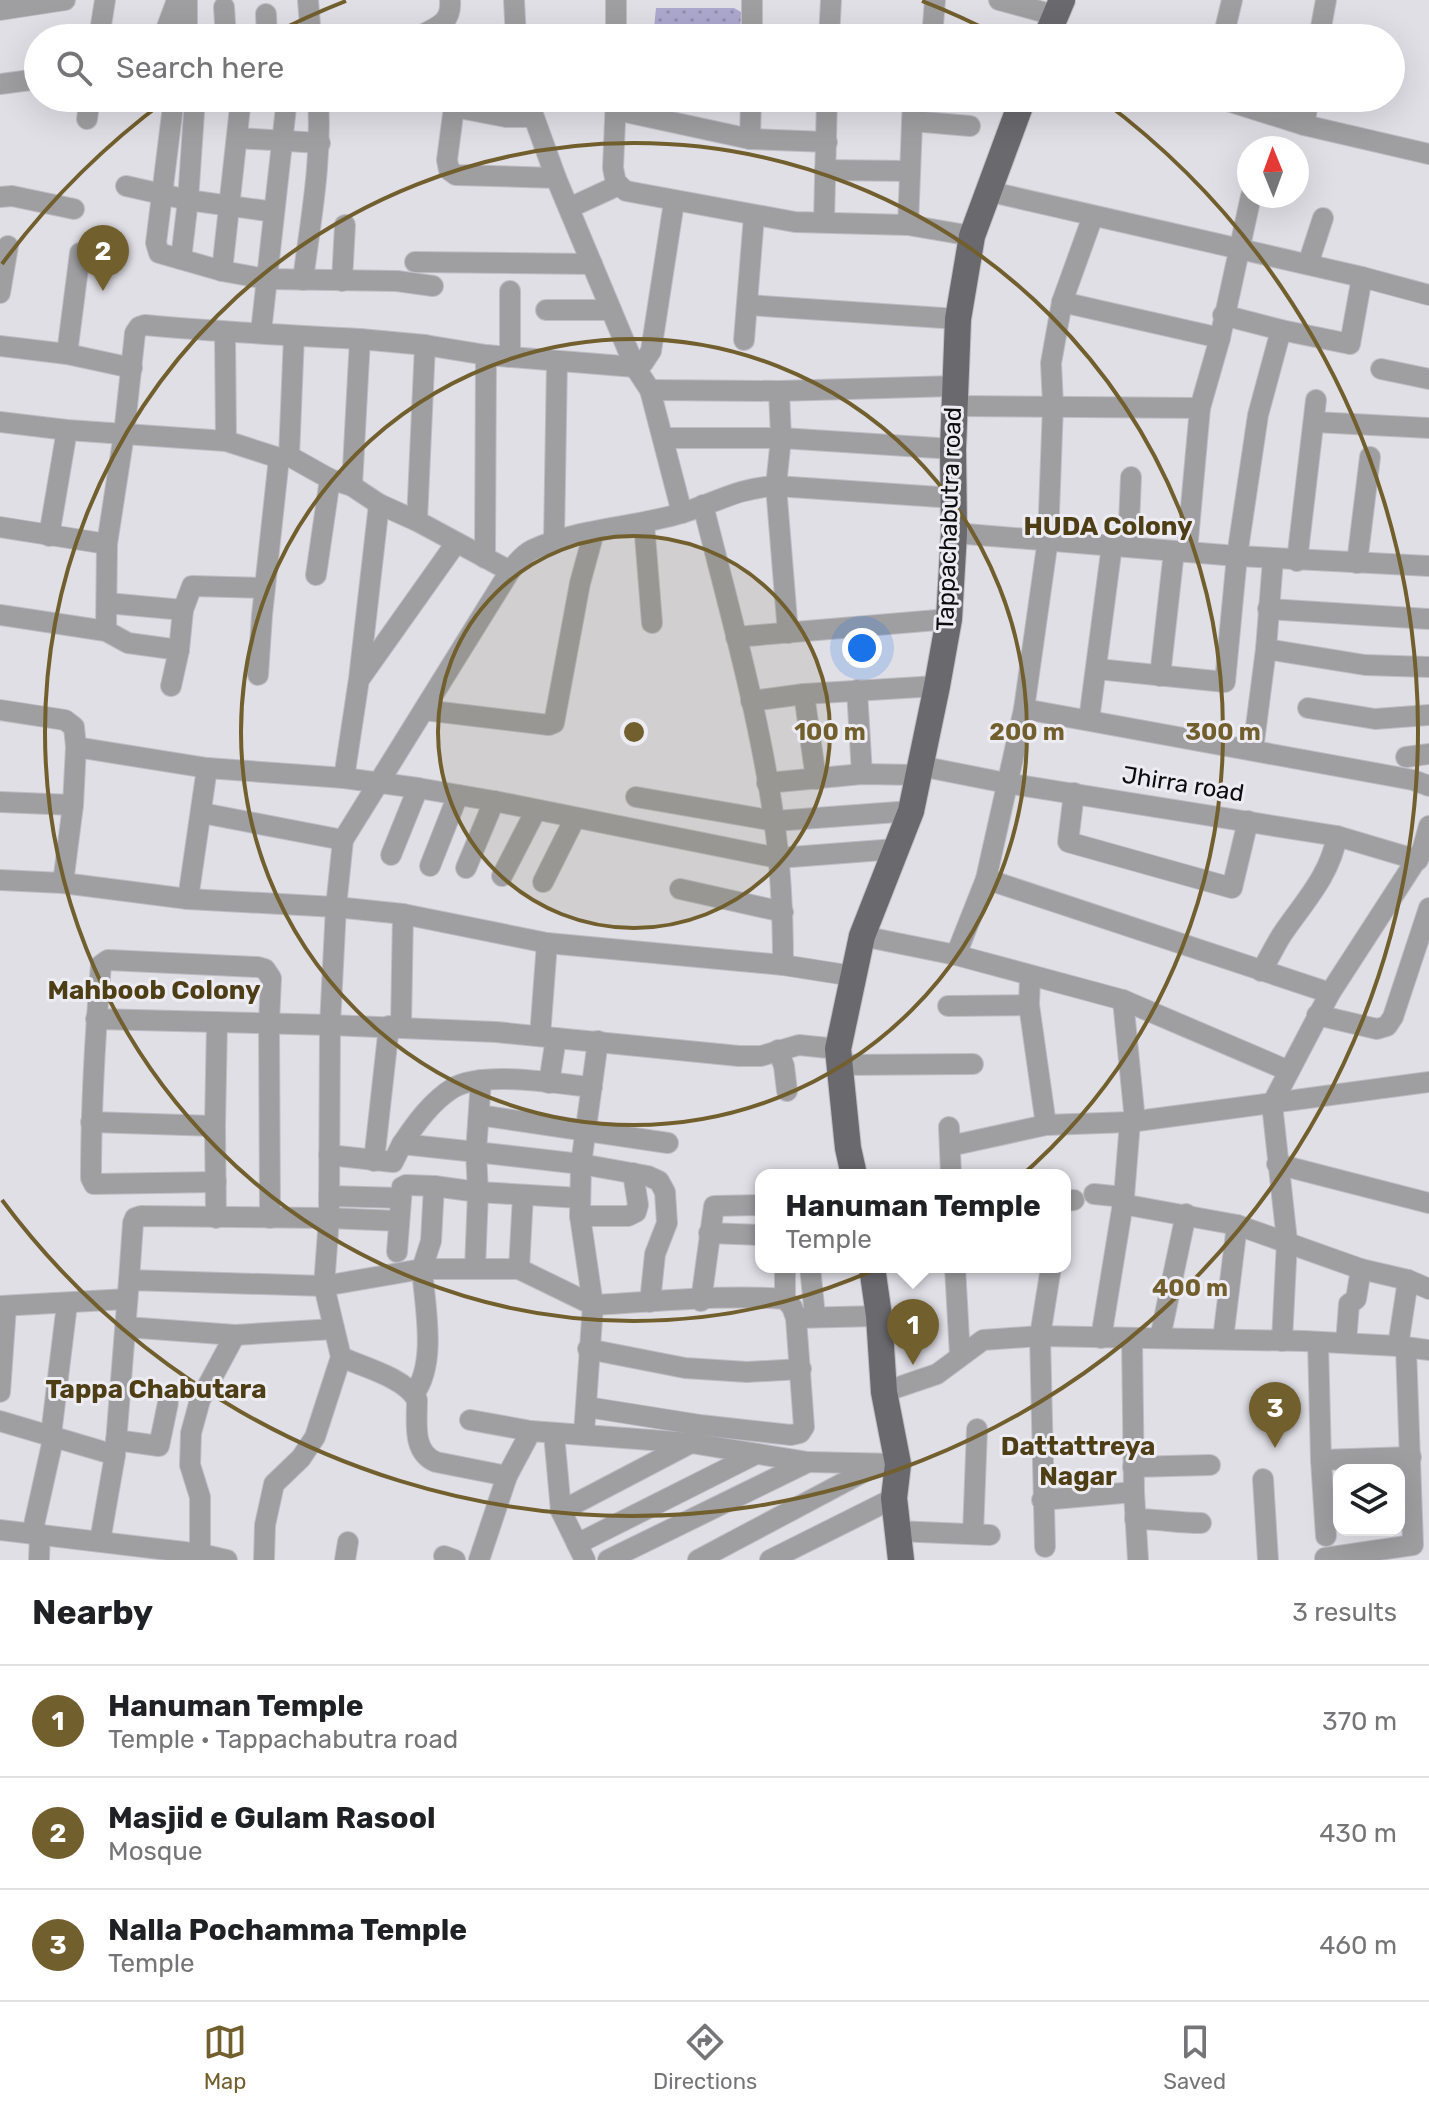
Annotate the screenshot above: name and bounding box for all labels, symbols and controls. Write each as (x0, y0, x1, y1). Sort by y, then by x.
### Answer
search box (24, 24, 1405, 112)
icon: search (52, 46, 96, 90)
text: Search here (116, 50, 284, 86)
north arrow (1237, 136, 1309, 208)
pin: 2 (77, 225, 129, 291)
street label: Tappachabutra road (931, 406, 967, 632)
district label: HUDA Colony (1023, 511, 1193, 542)
your location (842, 628, 882, 668)
centre of rings (620, 718, 648, 746)
text: 100 m (794, 718, 866, 746)
text: 200 m (989, 718, 1065, 746)
text: 300 m (1185, 718, 1261, 746)
street label: Jhirra road (1120, 761, 1246, 807)
district label: Mahboob Colony (47, 975, 261, 1006)
popup (755, 1169, 1071, 1273)
text: Hanuman Temple (785, 1188, 1041, 1224)
text: Temple (785, 1224, 872, 1255)
text: 400 m (1152, 1274, 1228, 1302)
pin: 1 (887, 1299, 939, 1365)
district label: Tappa Chabutara (45, 1374, 267, 1405)
pin: 3 (1249, 1382, 1301, 1448)
district label: Dattattreya Nagar (1001, 1431, 1155, 1492)
map controls (1333, 1464, 1405, 1536)
button: layers (1333, 1464, 1405, 1536)
text: Nearby (32, 1592, 153, 1633)
text: 3 results (1292, 1597, 1397, 1628)
text: Hanuman Temple (108, 1688, 364, 1724)
text: 1 (52, 1706, 64, 1737)
text: 370 m (1322, 1706, 1397, 1737)
text: Temple · Tappachabutra road (108, 1724, 458, 1755)
text: Masjid e Gulam Rasool (108, 1800, 436, 1836)
text: 2 (50, 1818, 66, 1849)
text: 430 m (1319, 1818, 1397, 1849)
text: Mosque (108, 1836, 203, 1867)
text: Nalla Pochamma Temple (108, 1912, 467, 1948)
text: 3 (49, 1930, 67, 1961)
text: 460 m (1319, 1930, 1397, 1961)
text: Temple (108, 1948, 195, 1979)
tab: Map (203, 2020, 247, 2095)
tab: Directions (653, 2020, 757, 2095)
tab: Saved (1163, 2020, 1226, 2095)

